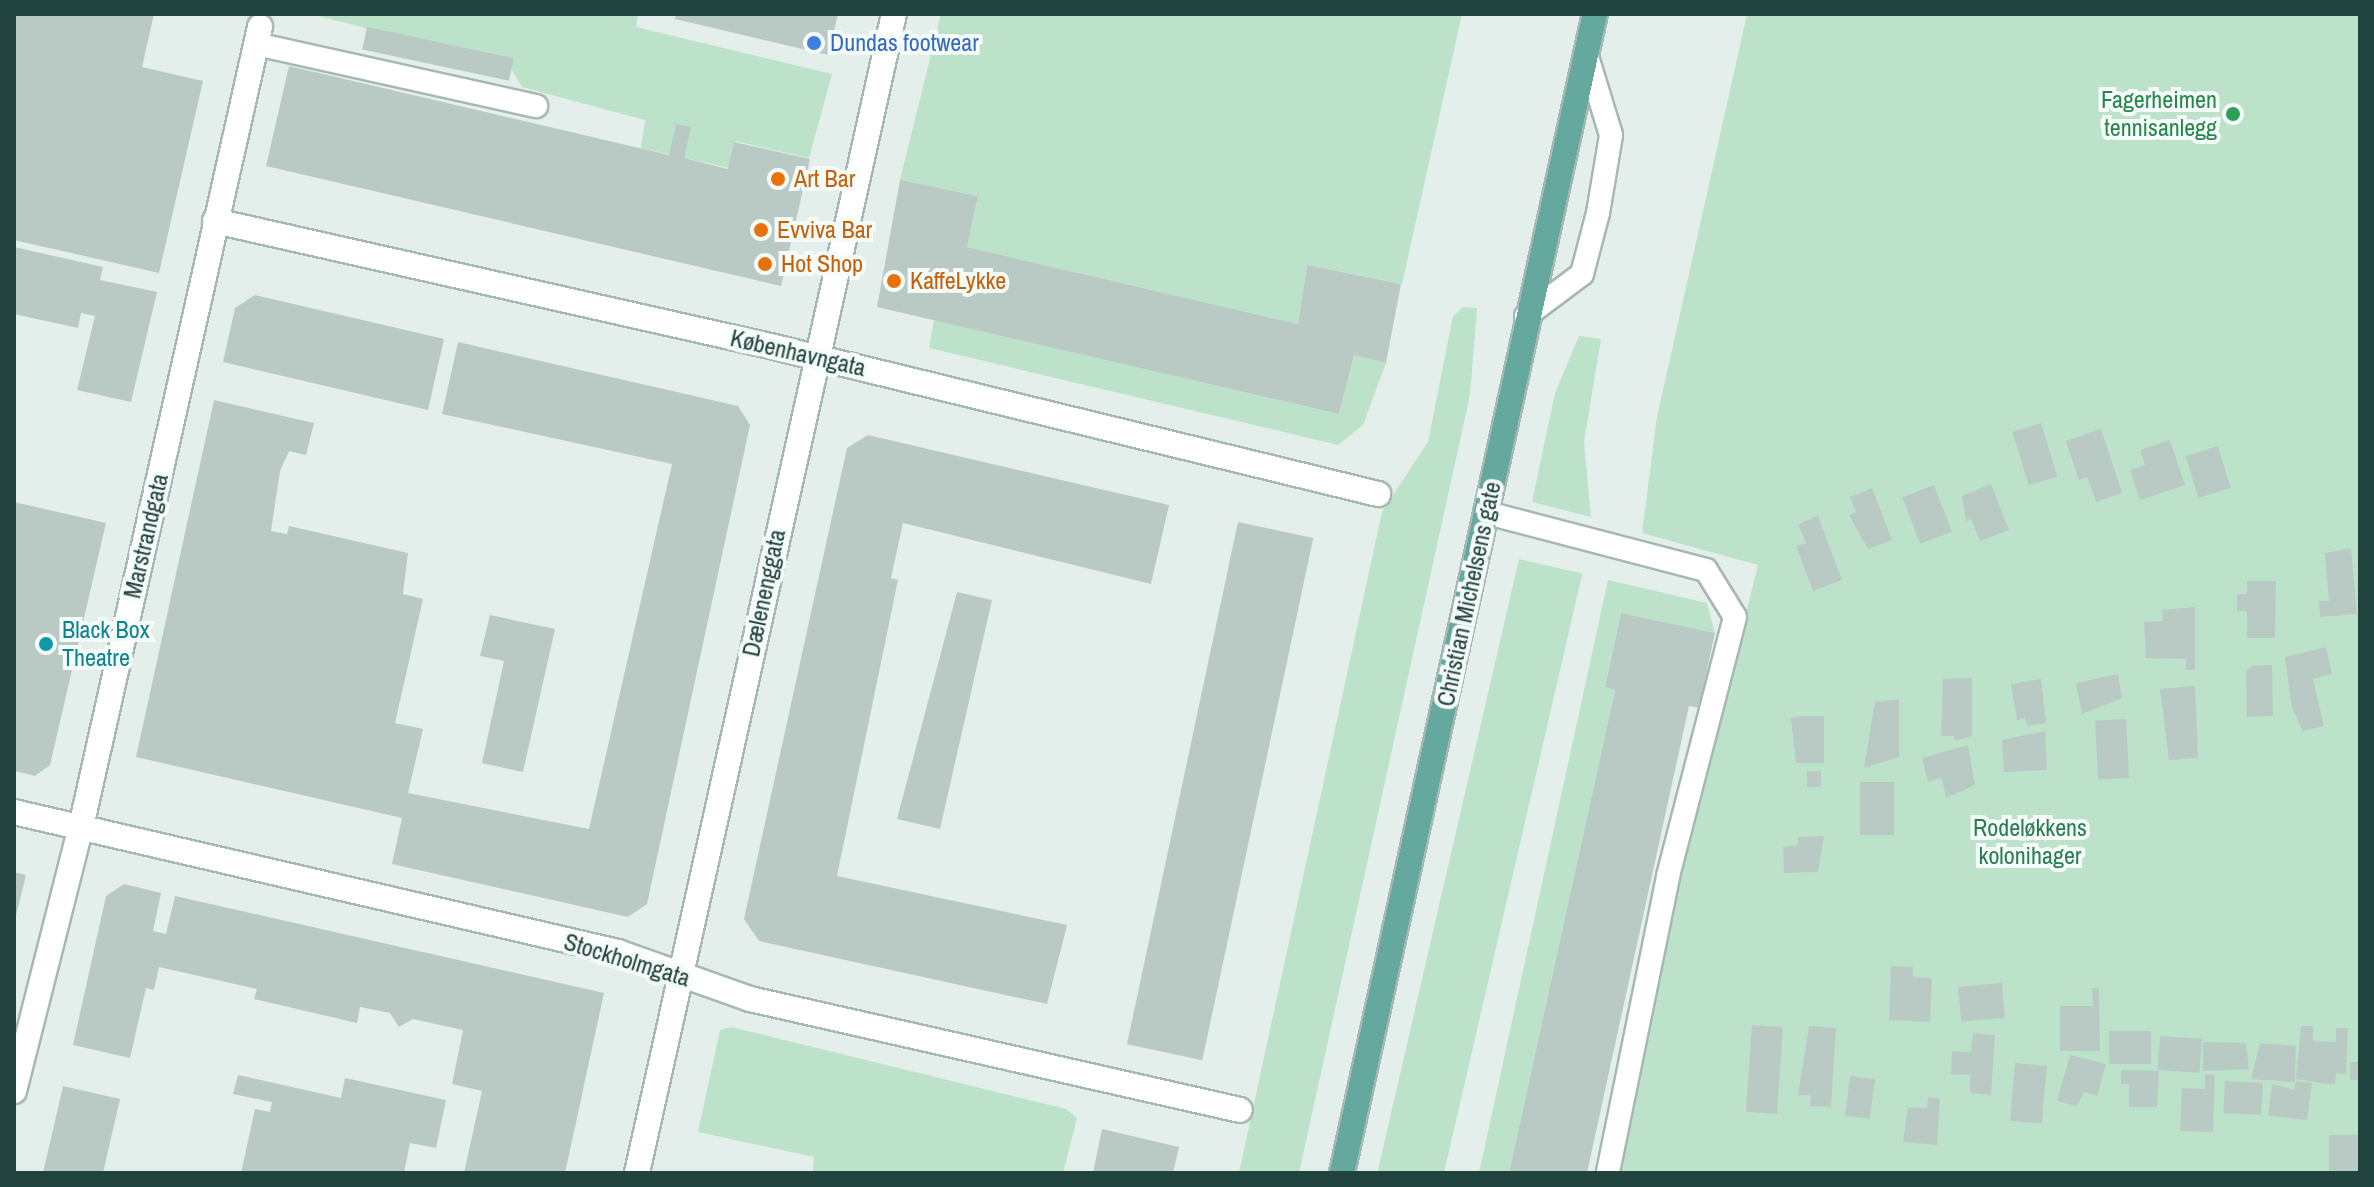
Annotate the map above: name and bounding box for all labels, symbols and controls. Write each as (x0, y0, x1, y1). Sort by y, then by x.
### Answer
place label: Dundas footwear (830, 29, 979, 57)
marker: Dundas footwear (805, 34, 823, 52)
place label: Fagerheimen tennisanlegg (2101, 86, 2217, 142)
marker: Fagerheimen tennisanlegg (2224, 105, 2242, 123)
place label: Art Bar (794, 165, 855, 193)
marker: Art Bar (769, 170, 787, 188)
place label: Evviva Bar (777, 216, 872, 244)
marker: Evviva Bar (752, 221, 770, 239)
place label: Hot Shop (781, 250, 863, 278)
marker: Hot Shop (756, 255, 774, 273)
place label: KaffeLykke (910, 267, 1006, 295)
marker: KaffeLykke (885, 272, 903, 290)
street label: Københavngata (728, 323, 868, 383)
street label: Marstrandgata (118, 471, 174, 601)
street label: Christian Michelsens gate (1431, 479, 1507, 709)
street label: Dælenenggata (736, 527, 792, 659)
place label: Black Box Theatre (62, 616, 150, 672)
marker: Black Box Theatre (37, 635, 55, 653)
park label: Rodeløkkens kolonihager (1973, 814, 2087, 870)
street label: Stockholmgata (561, 927, 693, 993)

